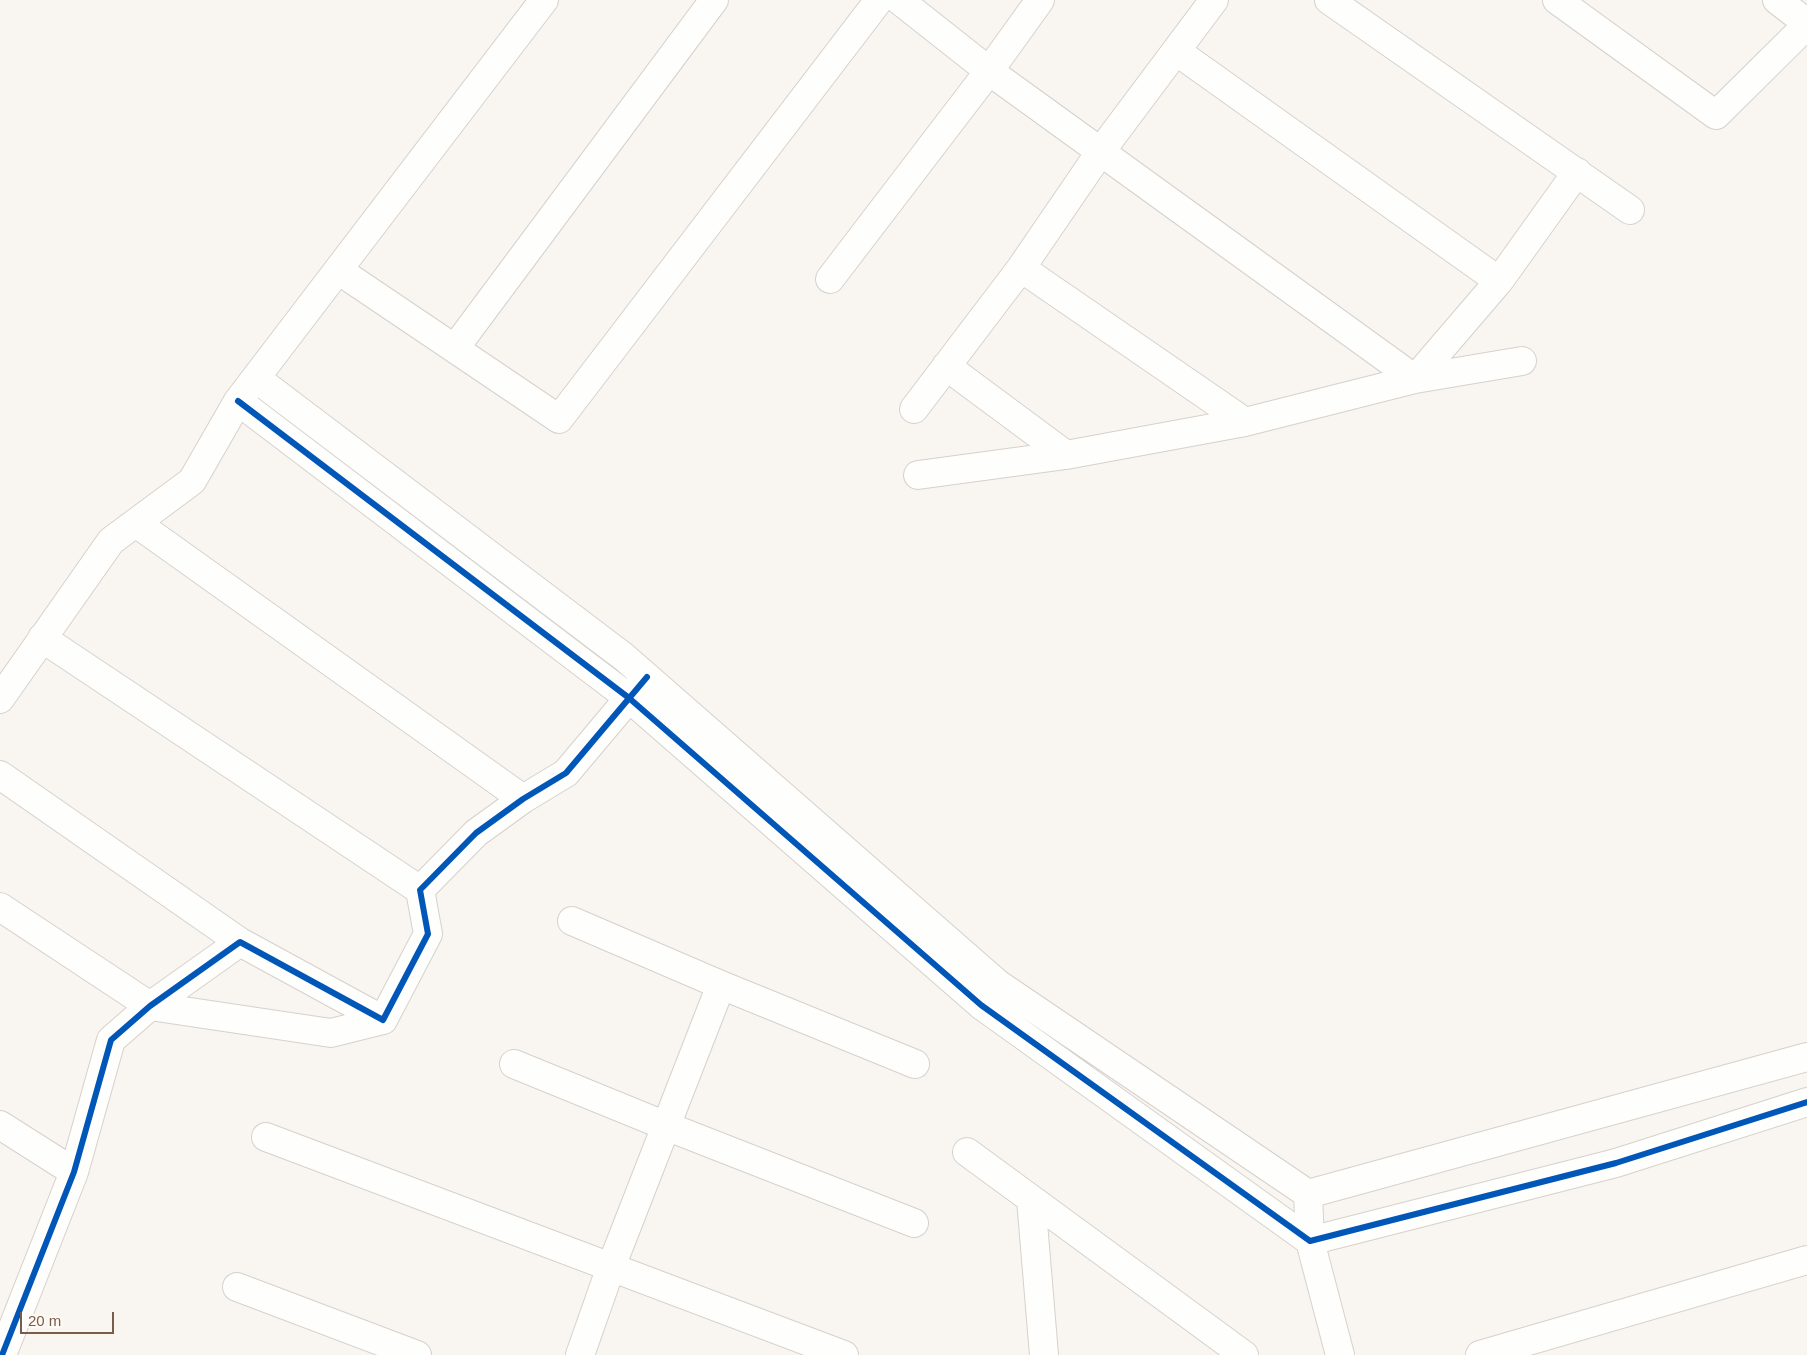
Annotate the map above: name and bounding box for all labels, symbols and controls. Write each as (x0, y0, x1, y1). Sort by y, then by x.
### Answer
scale bar (22, 1302, 116, 1334)
text: 20 m (28, 1312, 61, 1329)

